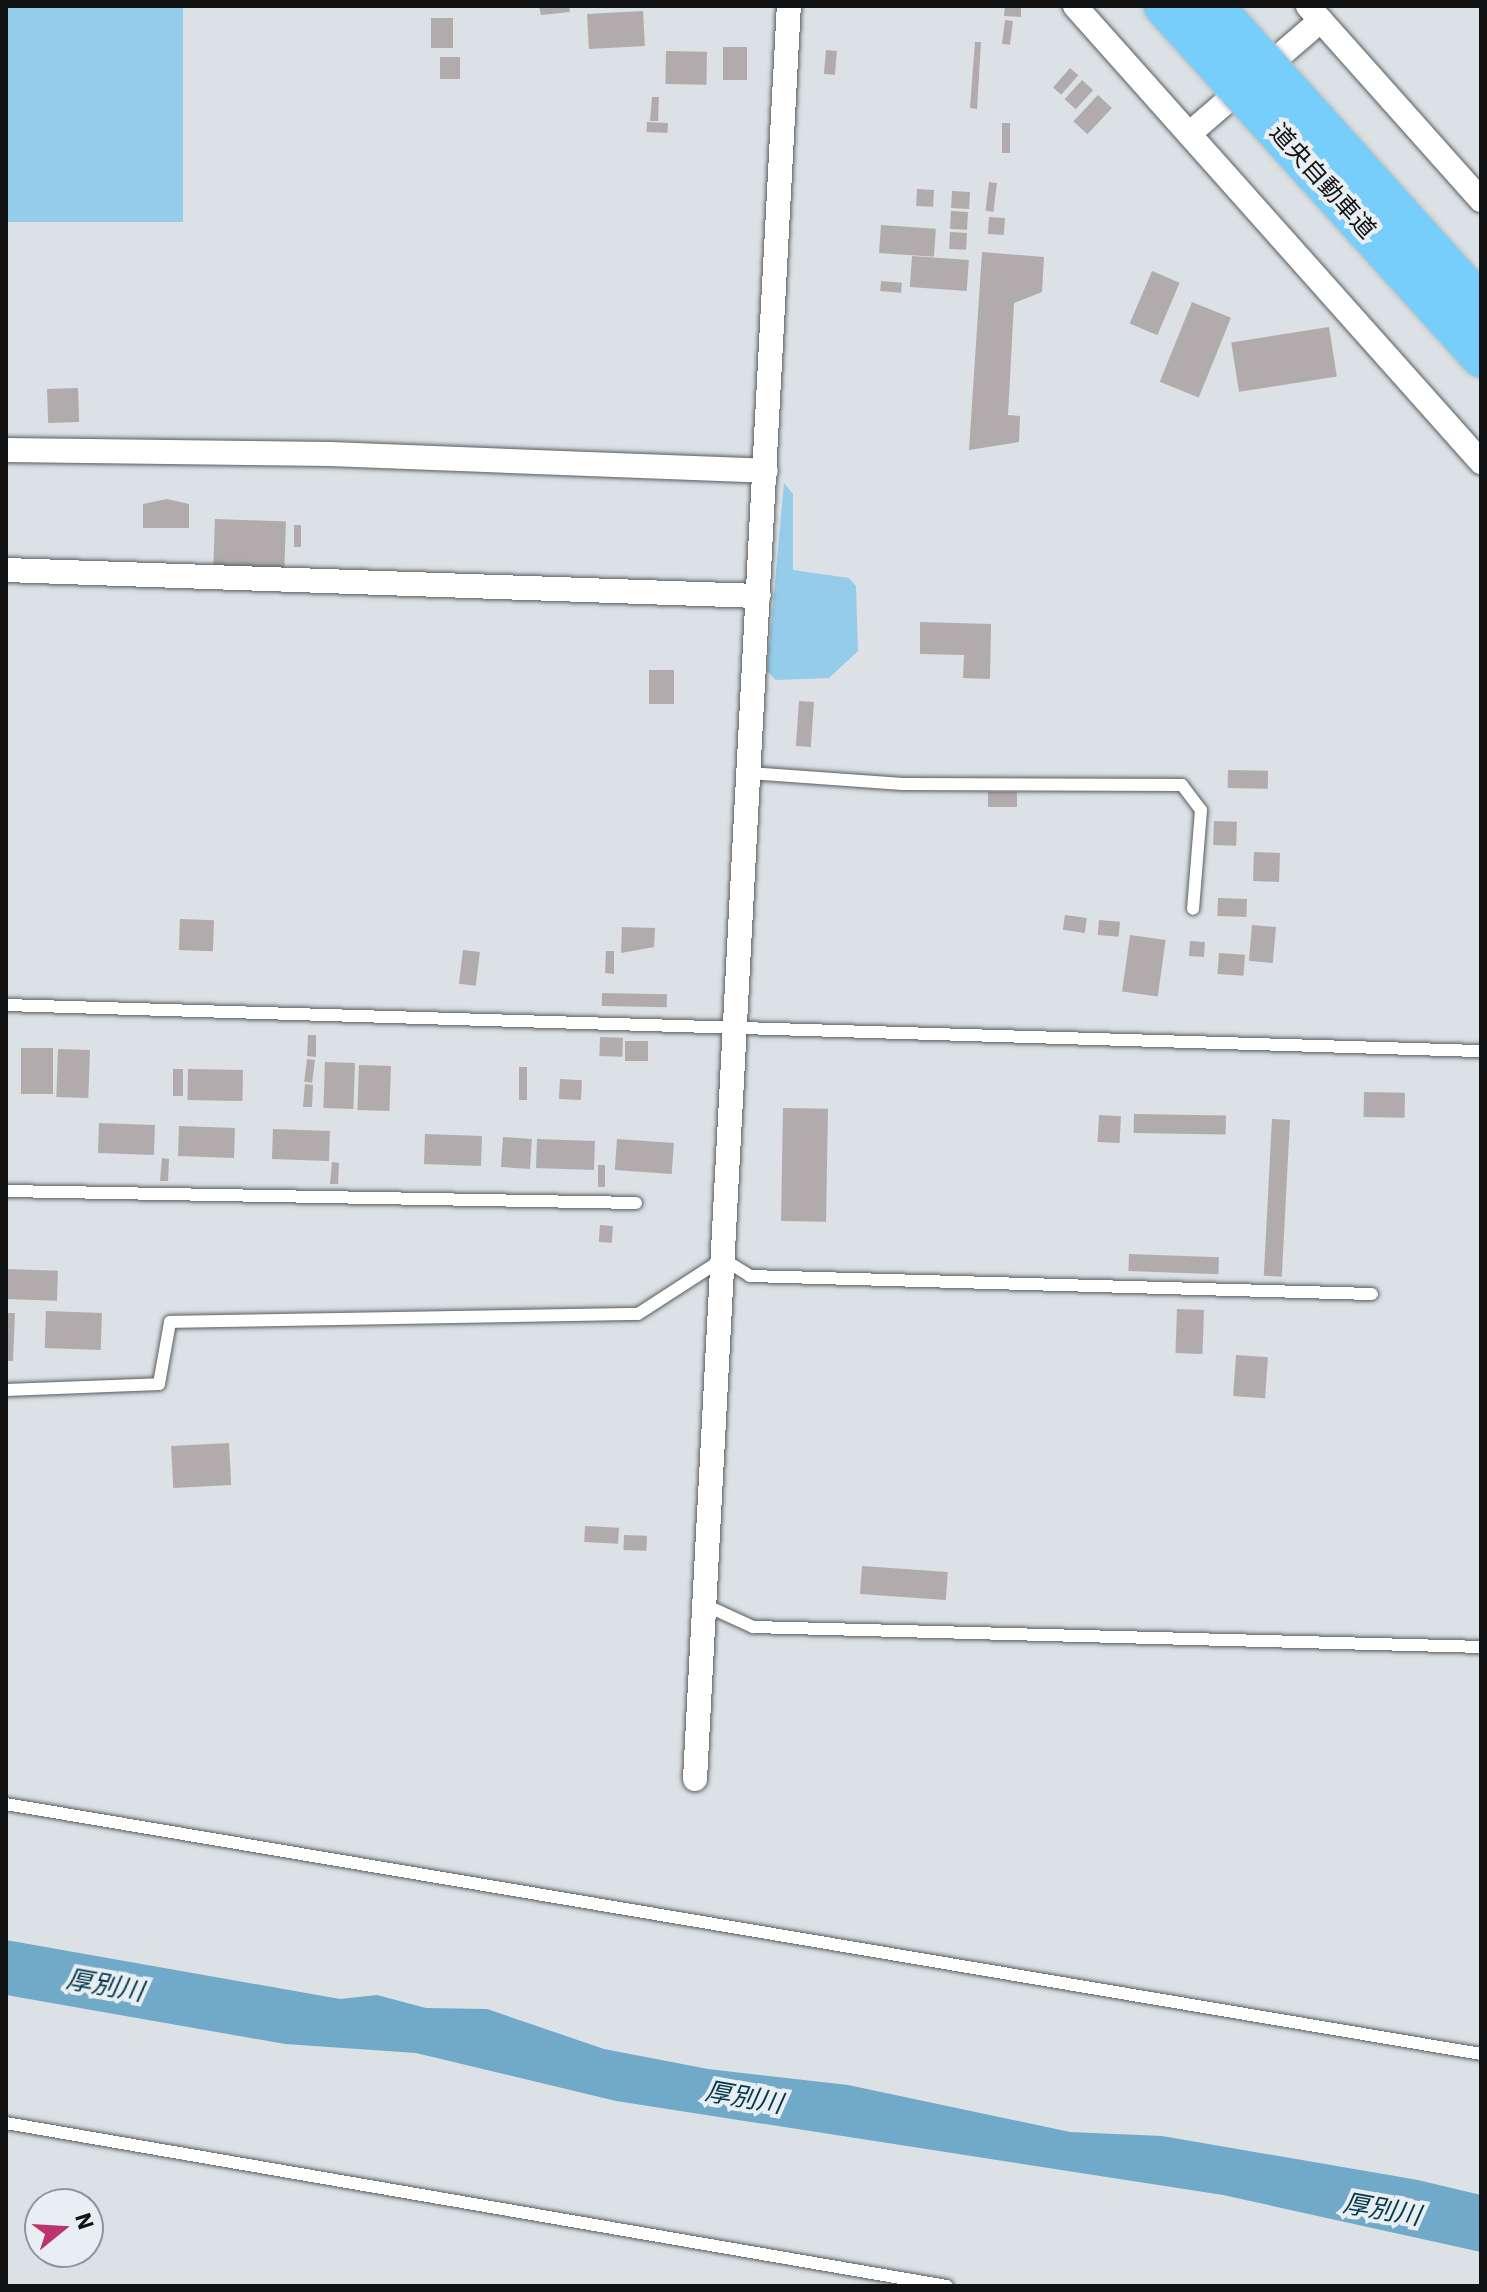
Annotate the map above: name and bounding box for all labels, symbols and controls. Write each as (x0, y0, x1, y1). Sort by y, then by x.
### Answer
street label: 道央自動車道 (1264, 118, 1382, 244)
water label: 厚別川 (64, 1963, 146, 2007)
water label: 厚別川 (703, 2075, 785, 2119)
water label: 厚別川 (1341, 2187, 1423, 2231)
north arrow (24, 2188, 104, 2268)
text: N (69, 2209, 102, 2233)

